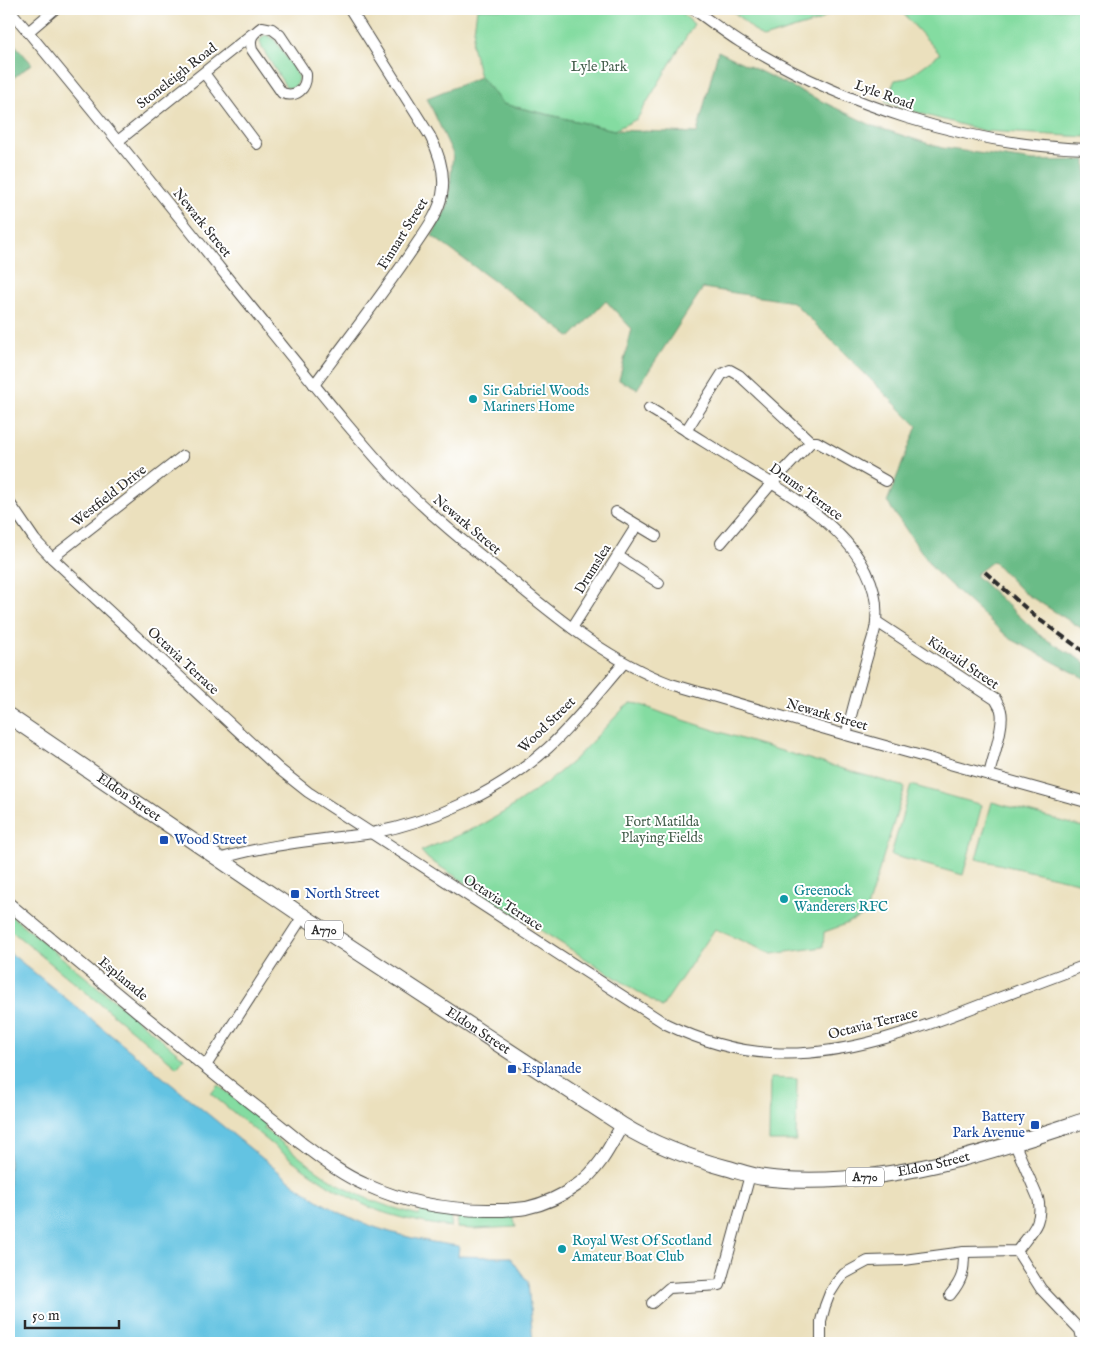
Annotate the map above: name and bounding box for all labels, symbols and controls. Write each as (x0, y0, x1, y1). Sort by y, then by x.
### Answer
street label: Stoneleigh Road (133, 39, 221, 113)
park label: Lyle Park (571, 58, 628, 76)
street label: Lyle Road (852, 76, 916, 114)
street label: Newark Street (169, 185, 235, 261)
street label: Finnart Street (374, 195, 432, 273)
place label: Sir Gabriel Woods Mariners Home (483, 382, 589, 416)
marker: Sir Gabriel Woods Mariners Home (467, 393, 479, 405)
street label: Drums Terrace (766, 459, 847, 525)
street label: Westfield Drive (68, 461, 151, 531)
street label: Newark Street (429, 491, 505, 559)
street label: Drumslea (571, 540, 616, 597)
street label: Octavia Terrace (143, 623, 223, 699)
street label: Kincaid Street (924, 633, 1002, 694)
street label: Wood Street (514, 693, 580, 757)
street label: Newark Street (784, 695, 870, 735)
street label: Eldon Street (93, 769, 165, 826)
park label: Fort Matilda Playing Fields (621, 813, 703, 847)
place label: Wood Street (174, 831, 247, 849)
marker: Wood Street (158, 834, 170, 846)
street label: Octavia Terrace (460, 871, 547, 936)
place label: Greenock Wanderers RFC (794, 882, 888, 916)
place label: North Street (305, 885, 380, 903)
marker: North Street (289, 888, 301, 900)
marker: Greenock Wanderers RFC (778, 893, 790, 905)
road number: A770 (305, 920, 343, 940)
street label: Esplanade (94, 953, 152, 1005)
street label: Eldon Street (442, 1003, 514, 1059)
street label: Octavia Terrace (826, 1004, 920, 1044)
place label: Esplanade (522, 1060, 582, 1078)
marker: Esplanade (506, 1063, 518, 1075)
place label: Battery Park Avenue (953, 1108, 1026, 1142)
marker: Battery Park Avenue (1029, 1119, 1041, 1131)
street label: Eldon Street (896, 1148, 972, 1181)
road number: A770 (846, 1168, 884, 1186)
place label: Royal West Of Scotland Amateur Boat Club (571, 1232, 712, 1266)
marker: Royal West Of Scotland Amateur Boat Club (556, 1243, 568, 1255)
scale bar (25, 1297, 119, 1329)
text: 50 m (32, 1306, 60, 1325)

